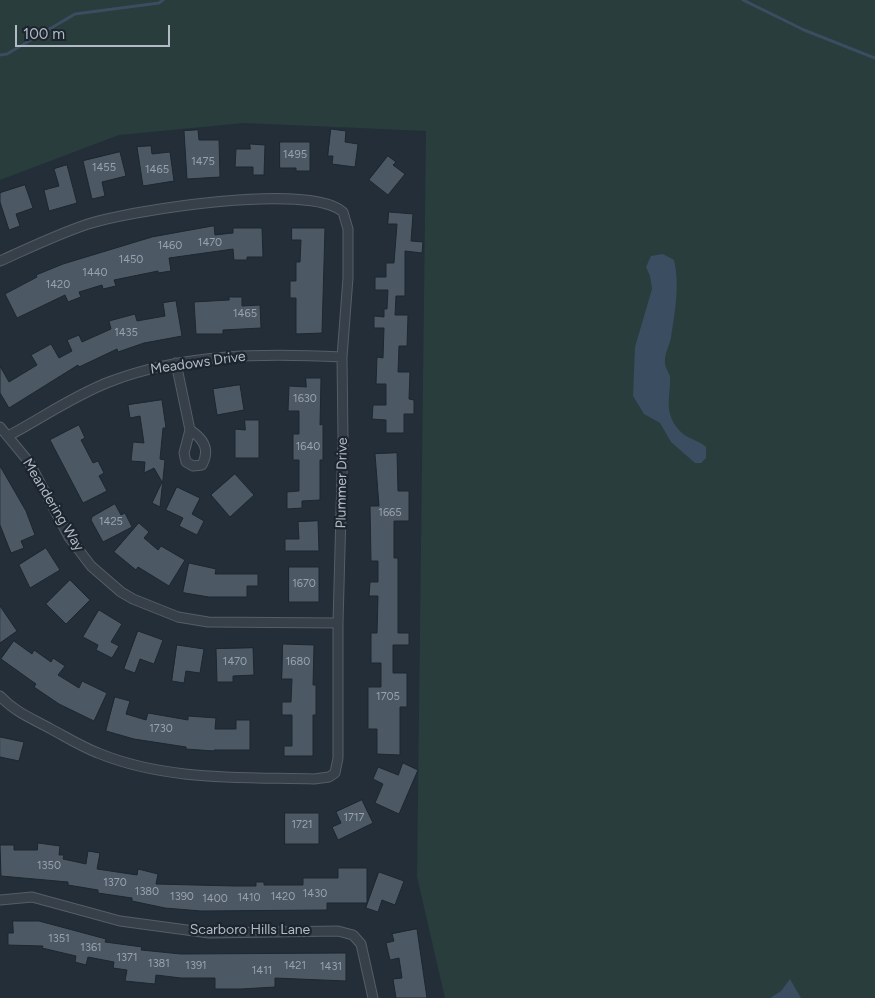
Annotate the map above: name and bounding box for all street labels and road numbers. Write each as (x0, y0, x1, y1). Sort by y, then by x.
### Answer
street label: Meadows Drive (149, 348, 247, 378)
street label: Plummer Drive (333, 437, 351, 529)
street label: Meandering Way (19, 456, 87, 554)
street label: Scarboro Hills Lane (190, 922, 310, 938)

